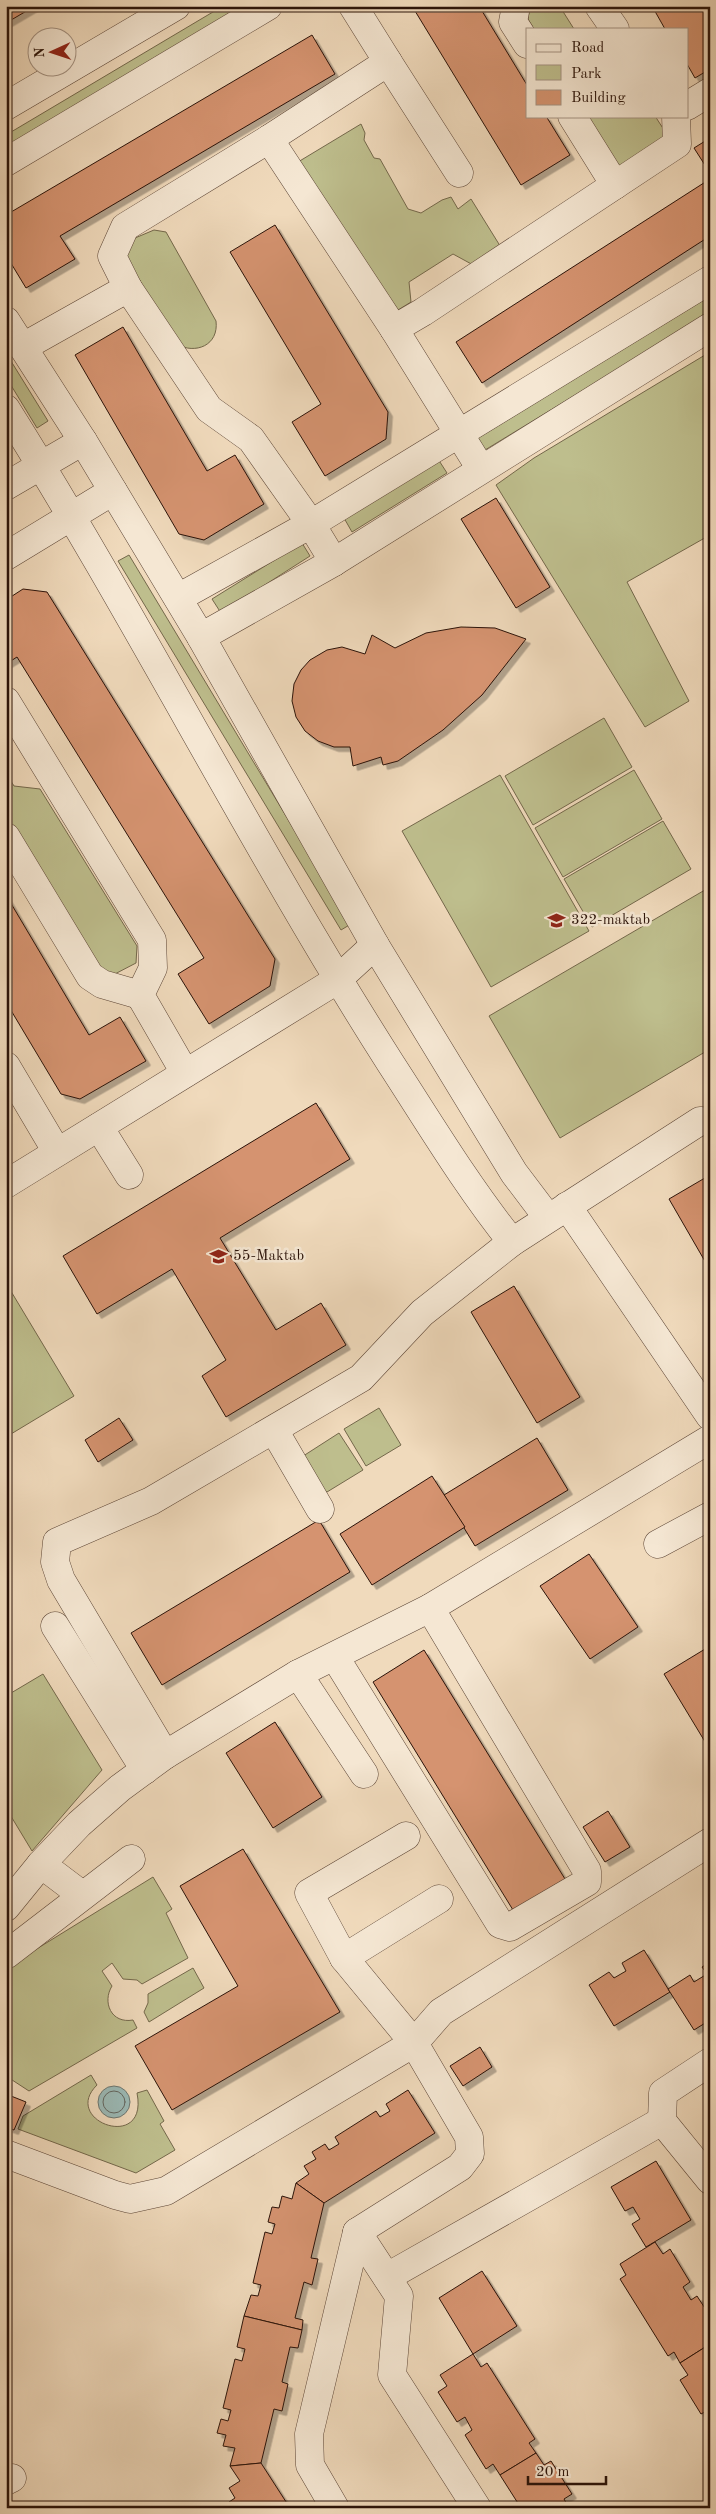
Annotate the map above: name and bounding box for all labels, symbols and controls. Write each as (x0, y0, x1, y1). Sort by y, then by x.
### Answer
north arrow (28, 28, 78, 78)
legend (526, 28, 688, 118)
text: Road (571, 41, 605, 56)
text: N (33, 47, 47, 58)
text: Park (571, 67, 602, 82)
text: Building (571, 91, 626, 106)
school or university icon: 322-maktab (547, 910, 567, 930)
place label: 322-maktab (571, 913, 650, 928)
school or university icon: 55-Maktab (209, 1246, 229, 1266)
place label: 55-Maktab (233, 1249, 304, 1264)
scale bar (528, 2454, 606, 2486)
text: 20 m (536, 2465, 570, 2480)

